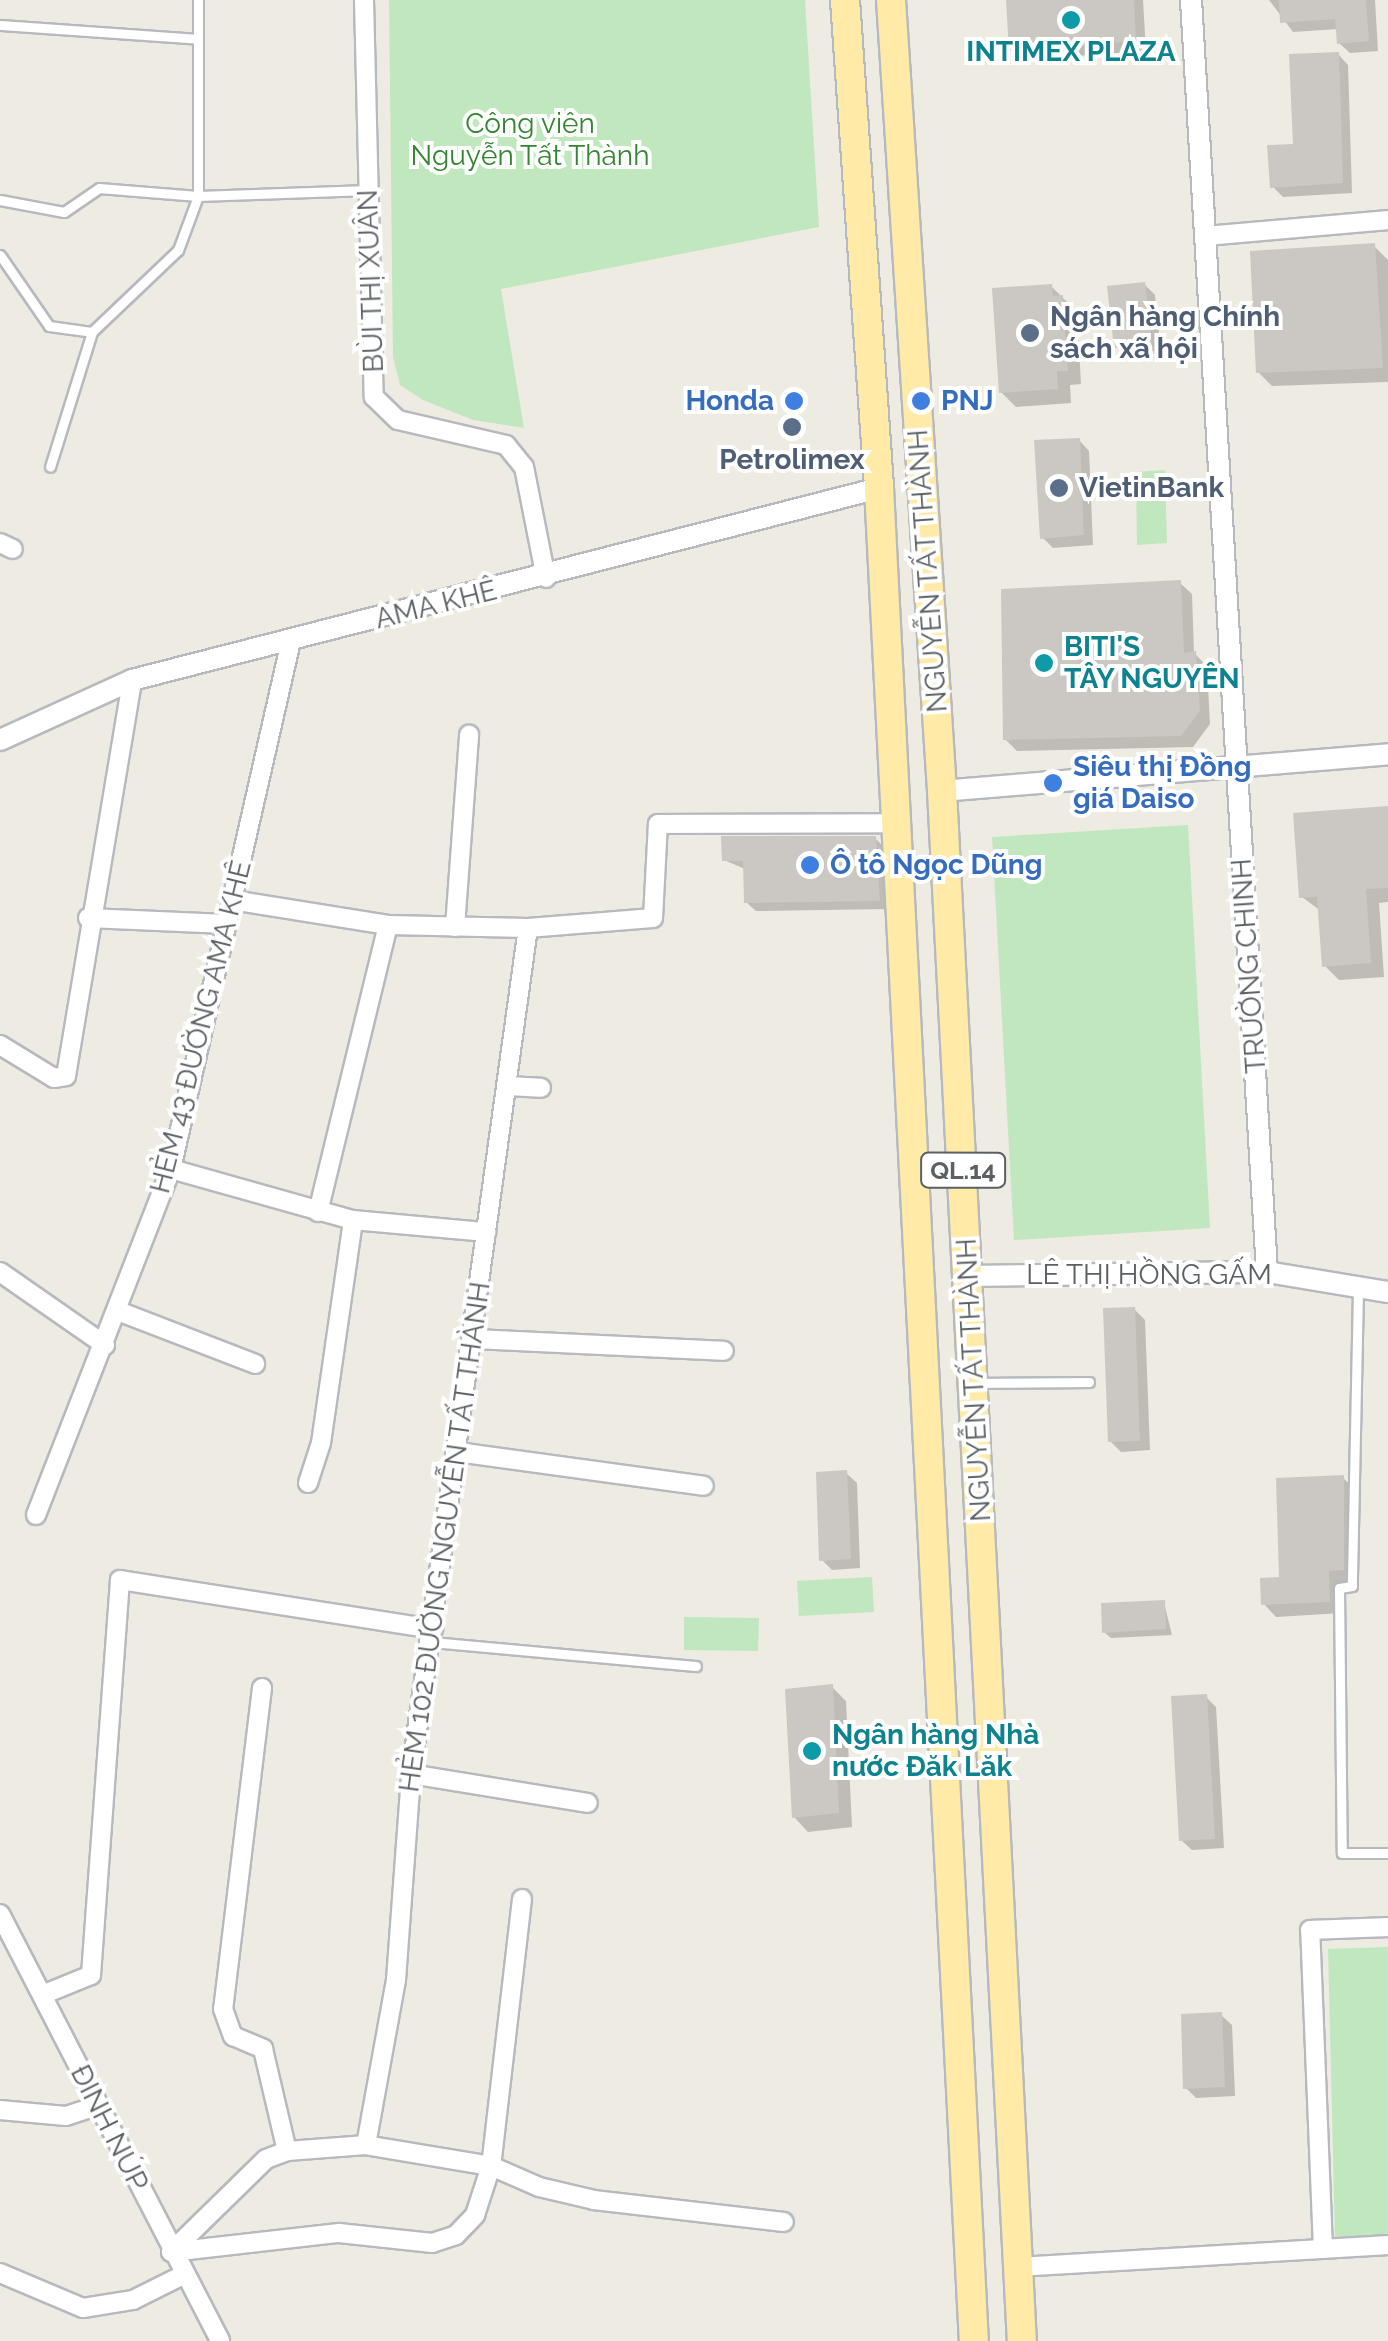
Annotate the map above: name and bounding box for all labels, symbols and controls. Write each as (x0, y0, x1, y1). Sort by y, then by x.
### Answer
marker: INTIMEX PLAZA (1060, 9, 1082, 31)
place label: INTIMEX PLAZA (966, 35, 1176, 69)
park label: Công viên Nguyễn Tất Thành (410, 107, 650, 173)
street label: BÙI THỊ XUÂN (351, 188, 391, 374)
place label: Ngân hàng Chính sách xã hội (1050, 300, 1280, 366)
marker: Ngân hàng Chính sách xã hội (1019, 322, 1041, 344)
place label: Honda (685, 384, 774, 418)
place label: PNJ (941, 384, 994, 418)
marker: Honda (783, 390, 805, 412)
marker: PNJ (910, 390, 932, 412)
marker: Petrolimex (781, 416, 803, 438)
street label: NGUYỄN TẤT THÀNH (901, 427, 955, 715)
place label: Petrolimex (719, 443, 865, 477)
place label: VietinBank (1079, 471, 1224, 505)
marker: VietinBank (1048, 477, 1070, 499)
street label: AMA KHÊ (371, 574, 501, 636)
place label: BITI'S TÂY NGUYÊN (1064, 630, 1241, 696)
marker: BITI'S TÂY NGUYÊN (1033, 652, 1055, 674)
place label: Siêu thị Đồng giá Daiso (1073, 750, 1251, 816)
marker: Siêu thị Đồng giá Daiso (1042, 772, 1064, 794)
place label: Ô tô Ngọc Dũng (830, 848, 1043, 882)
marker: Ô tô Ngọc Dũng (799, 854, 821, 876)
street label: HẺM 43 ĐƯỜNG AMA KHÊ (143, 856, 259, 1198)
street label: TRƯỜNG CHINH (1225, 857, 1273, 1075)
road number: QL.14 (918, 1150, 1008, 1190)
street label: NGUYỄN TẤT THÀNH (950, 1236, 998, 1524)
street label: LÊ THỊ HỒNG GẤM (1026, 1258, 1272, 1292)
street label: HẺM 102 ĐƯỜNG NGUYỄN TẤT THÀNH (392, 1278, 498, 1796)
place label: Ngân hàng Nhà nước Đăk Lăk (832, 1718, 1039, 1784)
marker: Ngân hàng Nhà nước Đăk Lăk (801, 1740, 823, 1762)
street label: ĐINH NÚP (63, 2059, 155, 2197)

